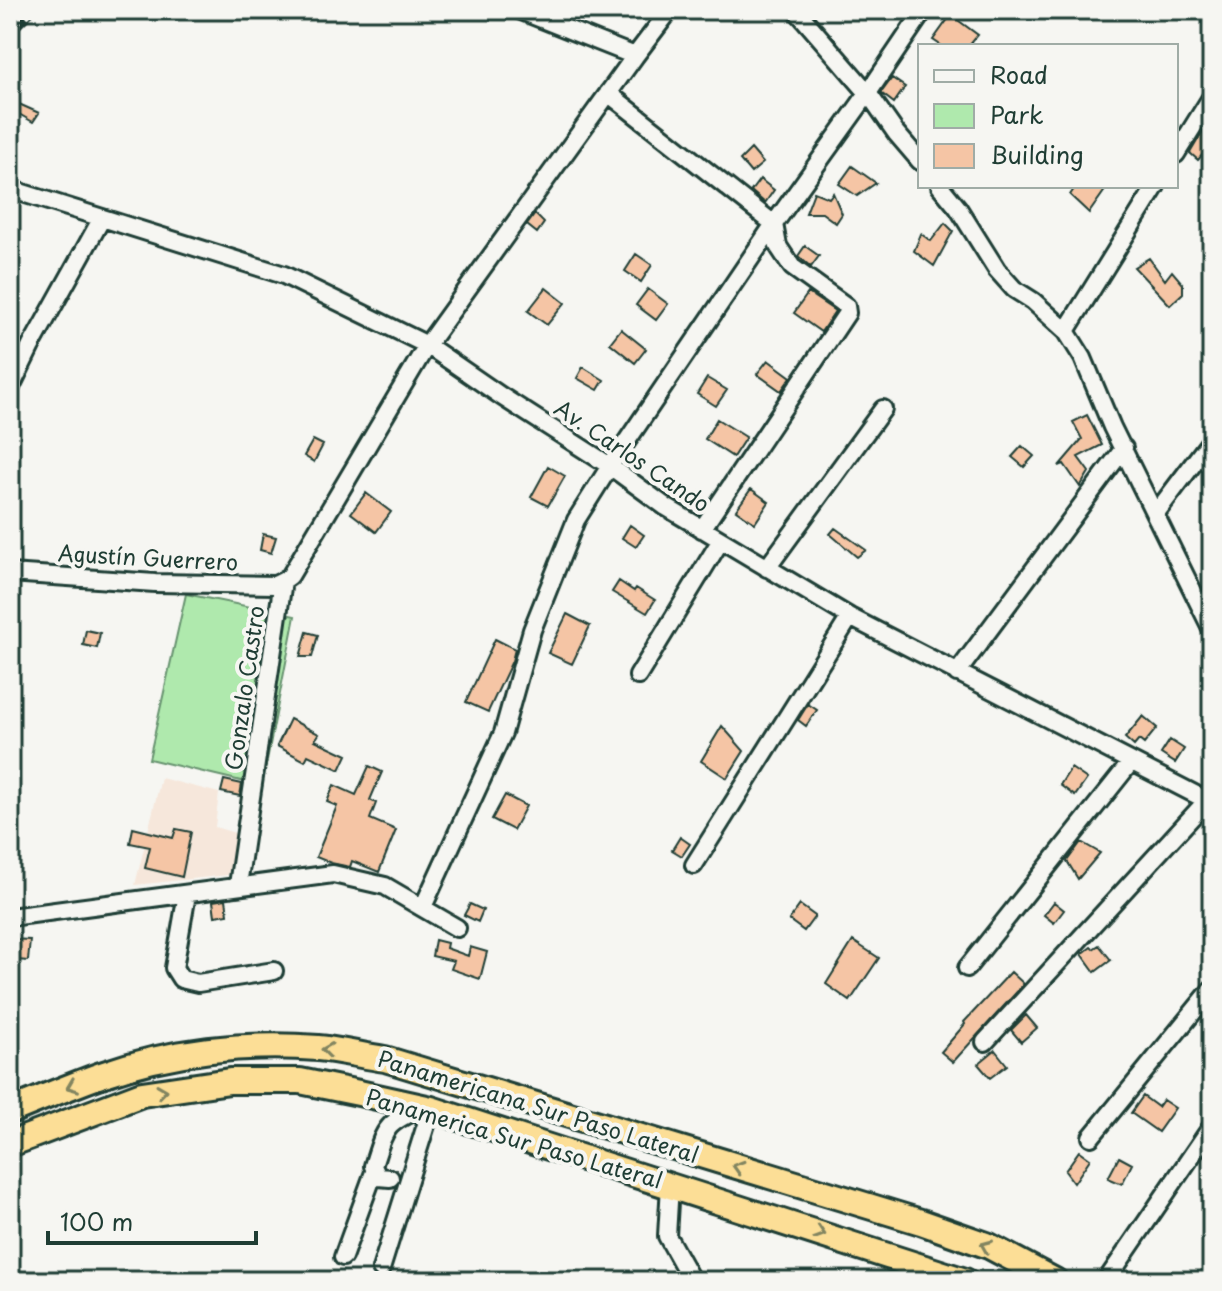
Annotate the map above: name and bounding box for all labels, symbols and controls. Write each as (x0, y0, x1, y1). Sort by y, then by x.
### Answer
legend (918, 44, 1178, 188)
text: Road (990, 56, 1048, 92)
text: Park (990, 96, 1044, 132)
text: Building (990, 136, 1084, 172)
street label: Av. Carlos Cando (548, 390, 717, 519)
street label: Agustín Guerrero (57, 535, 239, 578)
street label: Gonzalo Castro (216, 603, 271, 772)
street label: Panamericana Sur Paso Lateral (374, 1041, 703, 1170)
one-way arrow (320, 1042, 334, 1059)
one-way arrow (66, 1076, 80, 1093)
street label: Panamerica Sur Paso Lateral (362, 1079, 667, 1196)
one-way arrow (156, 1083, 169, 1100)
one-way arrow (732, 1160, 746, 1176)
scale bar (48, 1195, 256, 1245)
text: 100 m (60, 1203, 133, 1239)
one-way arrow (812, 1224, 826, 1240)
one-way arrow (980, 1239, 994, 1256)

